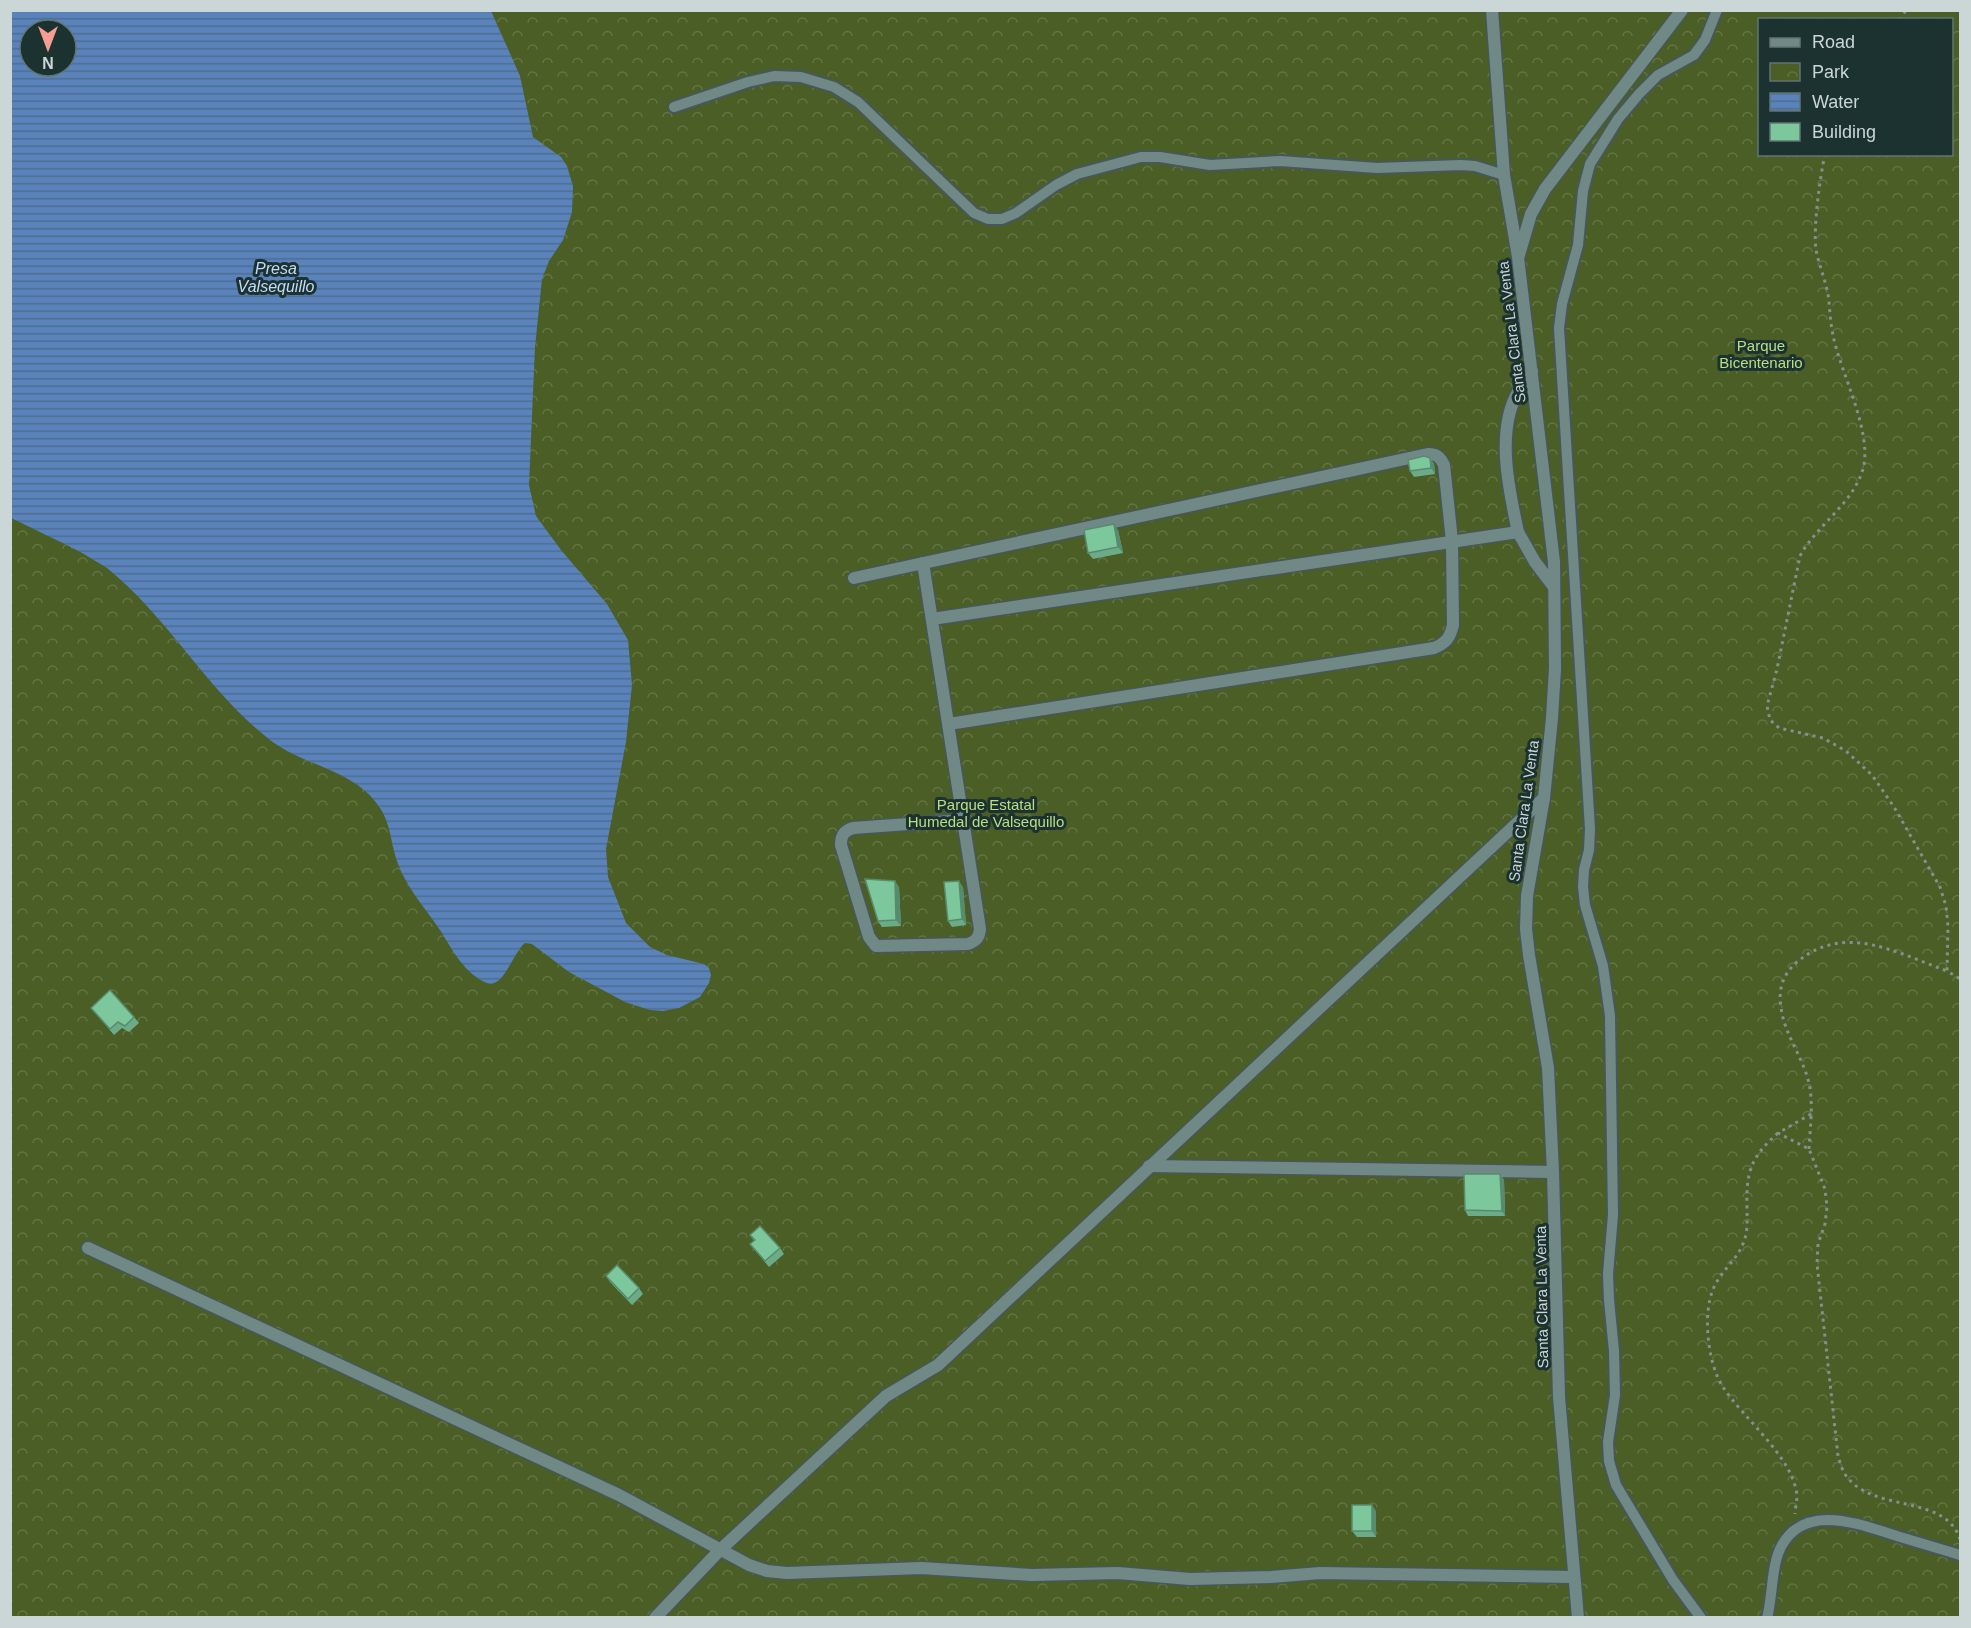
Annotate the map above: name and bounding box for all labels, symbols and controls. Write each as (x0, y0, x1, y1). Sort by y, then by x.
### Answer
north arrow (18, 18, 78, 78)
legend (1758, 18, 1953, 156)
text: Road (1812, 32, 1855, 52)
text: N (42, 54, 54, 71)
text: Park (1812, 62, 1850, 82)
text: Water (1812, 92, 1859, 112)
text: Building (1812, 122, 1876, 142)
water label: Presa Valsequillo (238, 260, 314, 295)
street label: Santa Clara La Venta (1494, 260, 1529, 404)
park label: Parque Bicentenario (1719, 337, 1803, 371)
street label: Santa Clara La Venta (1505, 738, 1542, 883)
park label: Parque Estatal Humedal de Valsequillo (908, 796, 1064, 830)
street label: Santa Clara La Venta (1532, 1225, 1551, 1368)

